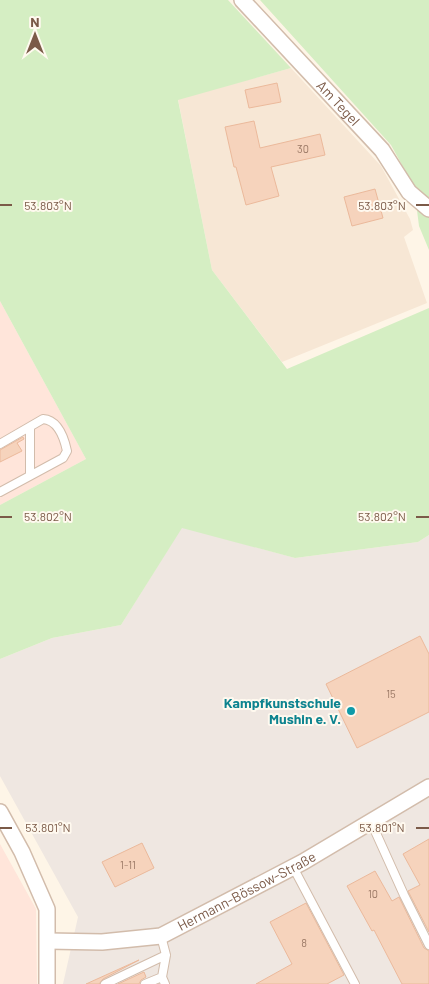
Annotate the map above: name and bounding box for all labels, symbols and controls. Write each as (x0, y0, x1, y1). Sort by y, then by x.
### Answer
north arrow (10, 10, 60, 60)
text: N (30, 13, 40, 30)
street label: Am Tegel (313, 77, 364, 129)
house number: 30 (297, 142, 309, 155)
text: 53.803°N (24, 198, 72, 212)
text: 53.803°N (358, 198, 406, 212)
text: 53.802°N (24, 509, 72, 523)
text: 53.802°N (358, 509, 406, 523)
house number: 15 (386, 687, 396, 700)
place label: Kampfkunstschule Mushin e. V. (224, 694, 341, 727)
marker: Kampfkunstschule Mushin e. V. (345, 705, 357, 717)
text: 53.801°N (25, 820, 71, 834)
text: 53.801°N (359, 820, 405, 834)
street label: Hermann-Bössow-Straße (174, 847, 319, 934)
house number: 1-11 (120, 858, 136, 871)
house number: 10 (368, 887, 378, 900)
house number: 8 (301, 936, 307, 949)

